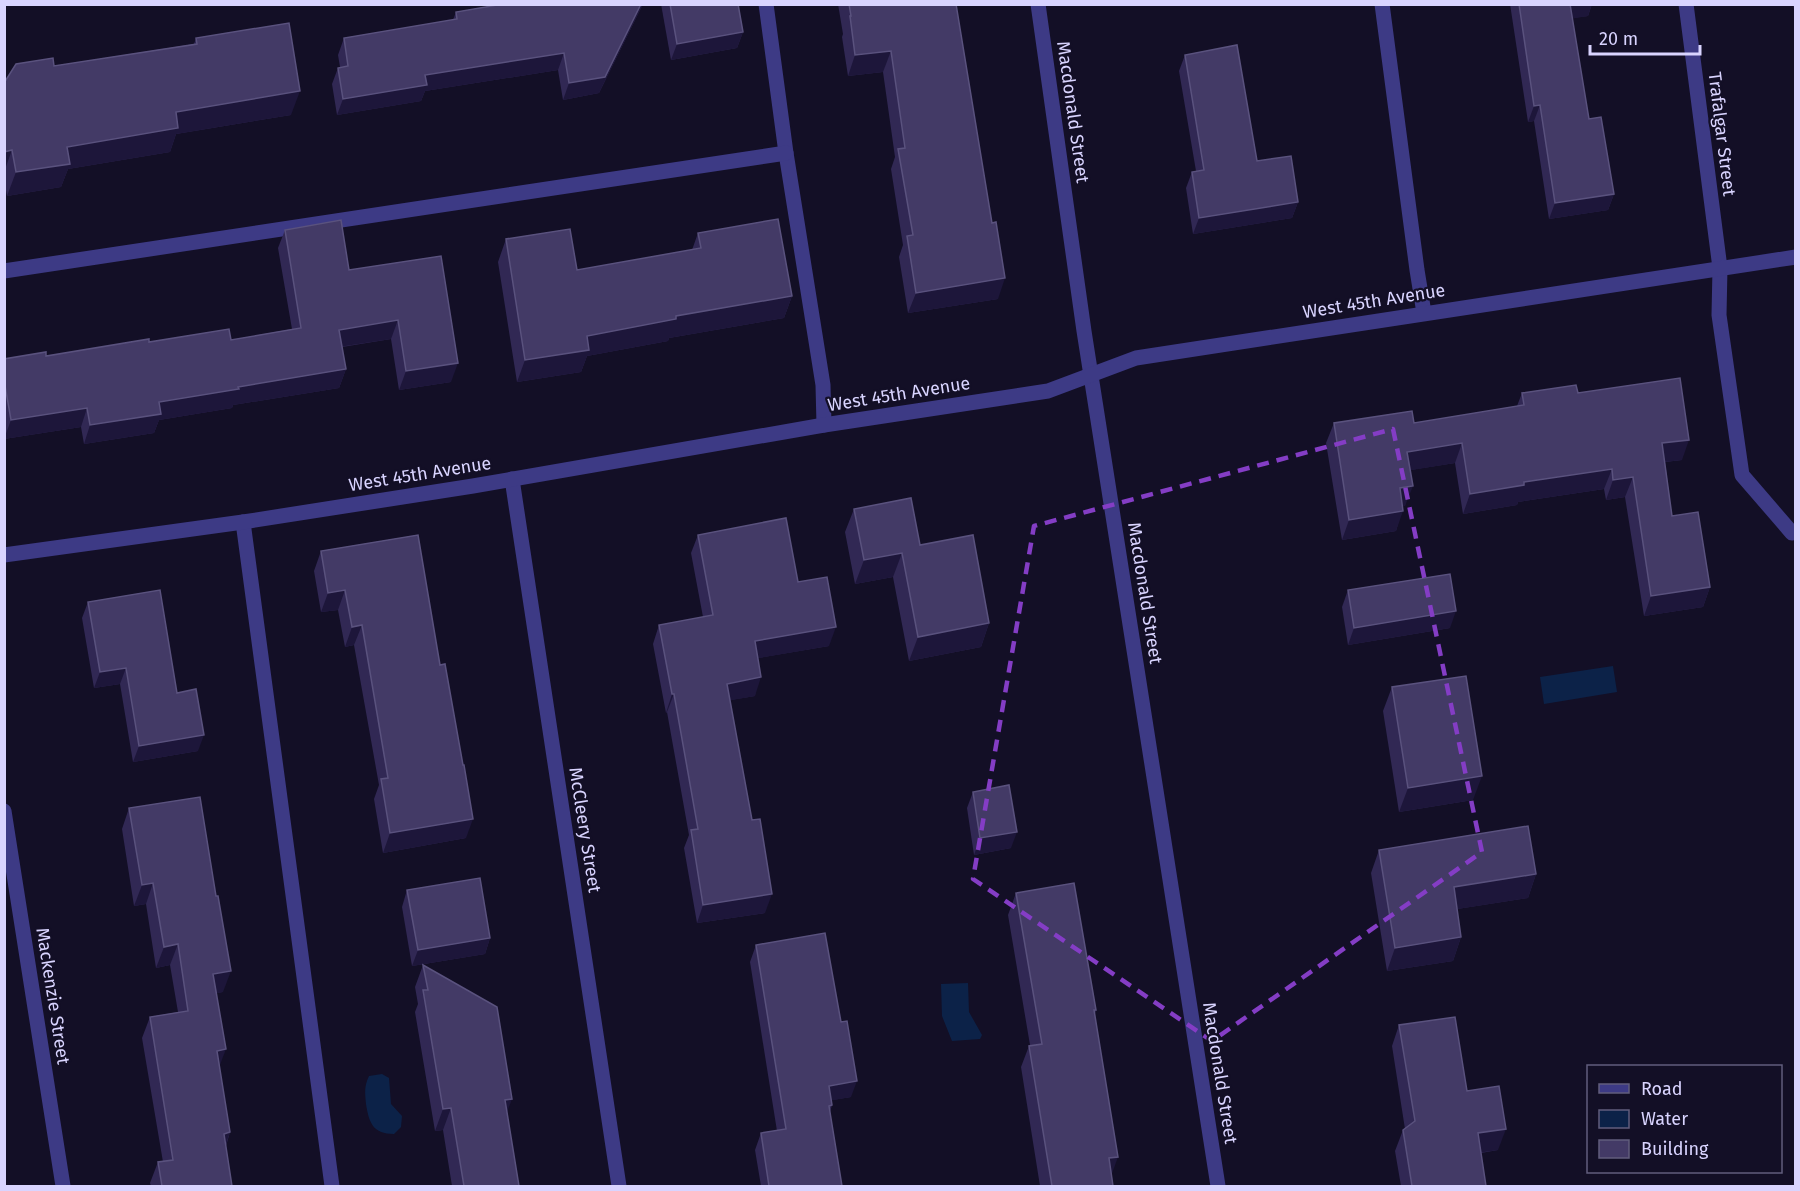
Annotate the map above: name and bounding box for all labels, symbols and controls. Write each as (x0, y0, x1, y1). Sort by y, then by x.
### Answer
scale bar (1590, 18, 1700, 56)
text: 20 m (1599, 28, 1638, 50)
street label: Macdonald Street (1052, 40, 1094, 185)
street label: Trafalgar Street (1703, 71, 1741, 198)
street label: West 45th Avenue (1301, 279, 1447, 323)
street label: West 45th Avenue (826, 372, 972, 416)
street label: West 45th Avenue (347, 452, 493, 496)
street label: Macdonald Street (1123, 521, 1167, 666)
street label: McCleery Street (564, 766, 606, 895)
street label: Mackenzie Street (31, 926, 75, 1066)
street label: Macdonald Street (1198, 1001, 1242, 1146)
legend (1587, 1065, 1782, 1173)
text: Road (1641, 1078, 1683, 1100)
text: Water (1641, 1108, 1688, 1130)
text: Building (1641, 1138, 1709, 1160)

